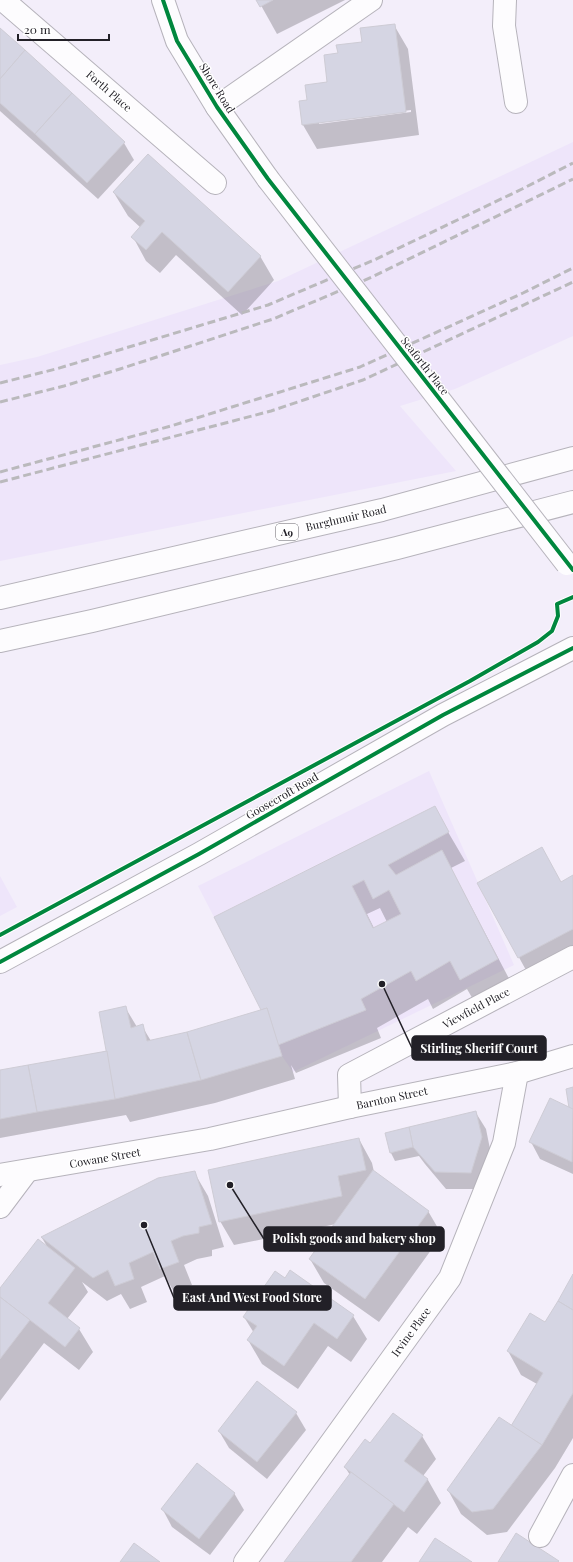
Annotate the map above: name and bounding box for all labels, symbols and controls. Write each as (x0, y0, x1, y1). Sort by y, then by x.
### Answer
scale bar (18, 16, 109, 42)
text: 20 m (24, 21, 51, 37)
street label: Shore Road (196, 60, 239, 116)
street label: Forth Place (83, 67, 136, 115)
street label: Seaforth Place (398, 333, 453, 398)
street label: Burghmuir Road (304, 501, 388, 534)
road number: A9 (276, 524, 298, 540)
street label: Goosecroft Road (243, 768, 321, 822)
street label: Viewfield Place (439, 983, 512, 1032)
callout: Stirling Sheriff Court (412, 1036, 546, 1060)
text: Stirling Sheriff Court (420, 1040, 539, 1056)
street label: Barnton Street (355, 1083, 429, 1112)
street label: Cowane Street (68, 1144, 142, 1171)
callout: Polish goods and bakery shop (264, 1227, 444, 1251)
text: Polish goods and bakery shop (272, 1230, 436, 1246)
callout: East And West Food Store (174, 1286, 331, 1310)
text: East And West Food Store (182, 1289, 322, 1305)
street label: Irvine Place (387, 1304, 434, 1360)

